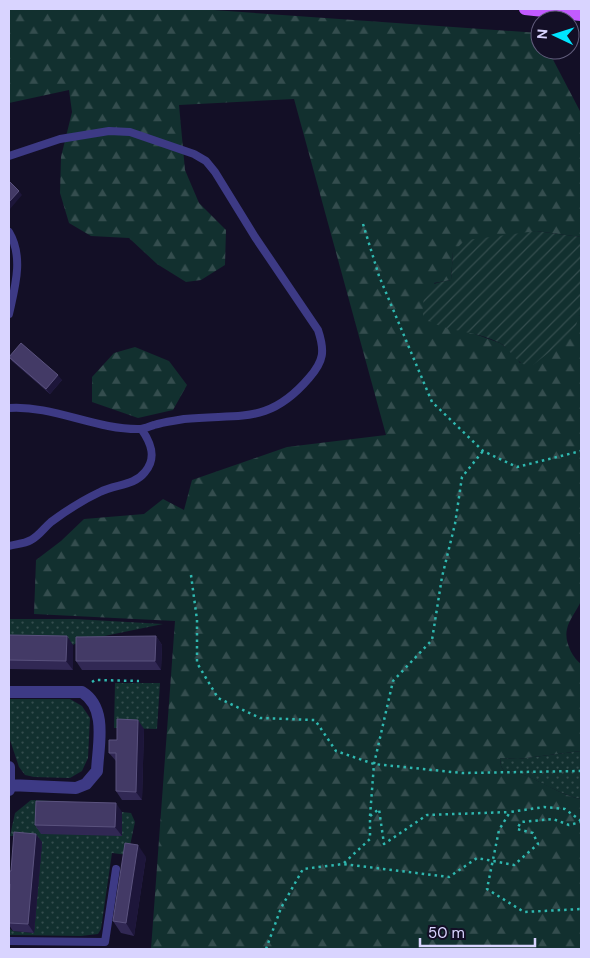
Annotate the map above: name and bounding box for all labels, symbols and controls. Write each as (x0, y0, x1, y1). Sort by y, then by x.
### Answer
north arrow (530, 10, 580, 60)
text: N (533, 28, 551, 40)
scale bar (420, 916, 535, 948)
text: 50 m (428, 923, 465, 943)

